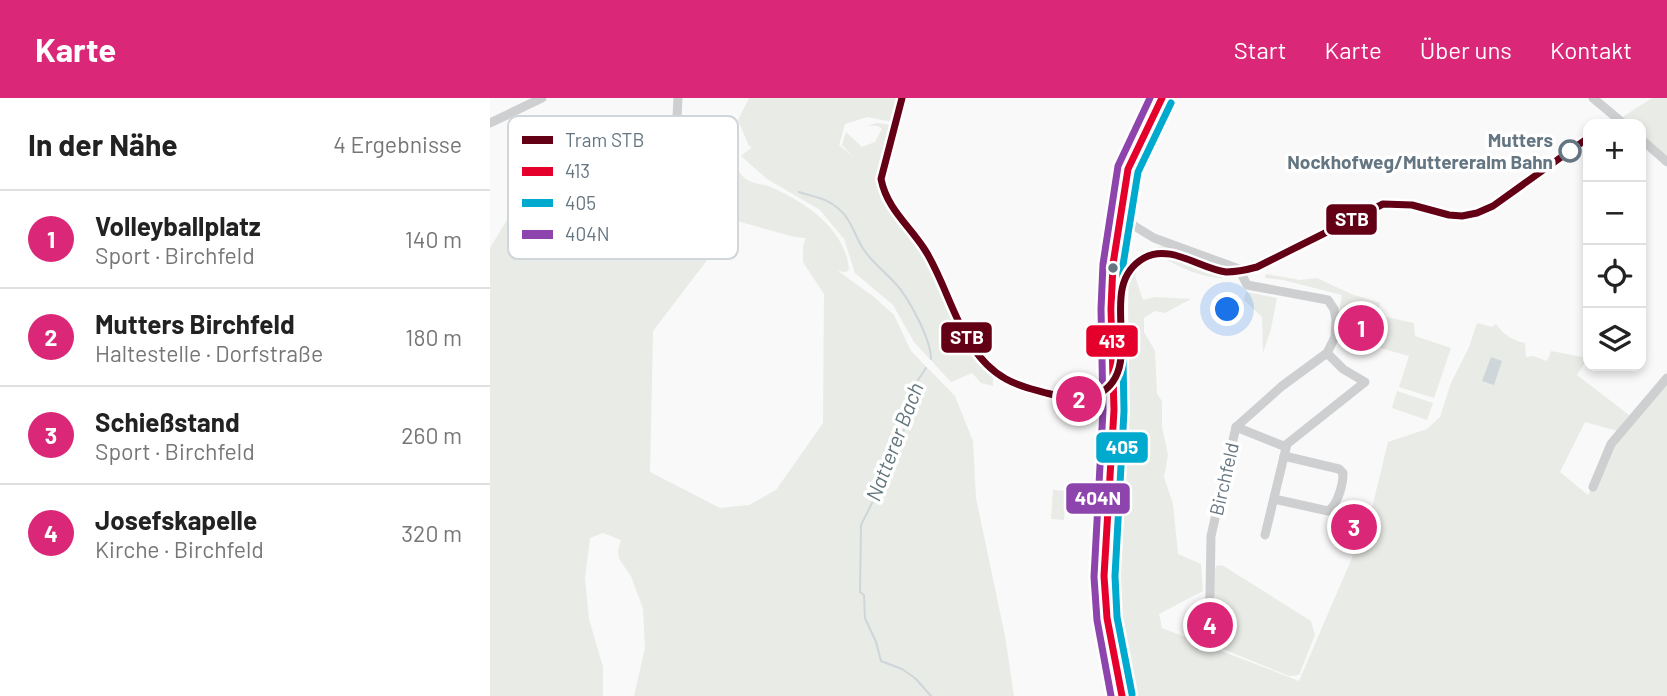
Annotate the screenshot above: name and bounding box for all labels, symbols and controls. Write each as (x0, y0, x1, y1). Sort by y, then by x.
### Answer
text: Karte (35, 29, 116, 69)
text: Start (1234, 35, 1287, 64)
text: Karte (1325, 35, 1382, 64)
text: Über uns (1420, 35, 1512, 64)
text: Kontakt (1550, 35, 1632, 64)
legend (508, 116, 738, 259)
map controls (1583, 119, 1646, 371)
button: + (1583, 119, 1646, 182)
text: In der Nähe (28, 126, 178, 162)
text: Tram STB (565, 128, 644, 151)
place label: Mutters Nockhofweg/Muttereralm Bahn (1287, 128, 1553, 173)
text: 4 Ergebnisse (333, 130, 462, 158)
marker: Mutters Nockhofweg/Muttereralm Bahn (1559, 140, 1581, 162)
text: 413 (565, 159, 590, 182)
button: − (1583, 182, 1646, 245)
text: 405 (565, 191, 596, 214)
line badge: STB (1325, 203, 1378, 236)
text: STB (1335, 207, 1369, 230)
text: Volleyballplatz (95, 210, 261, 241)
text: 404N (565, 222, 610, 245)
text: 1 (47, 225, 55, 253)
text: 140 m (405, 225, 462, 253)
text: Sport · Birchfeld (95, 241, 255, 269)
button: locate (1583, 245, 1646, 308)
unlabelled marker (1106, 261, 1120, 275)
your location (1210, 292, 1244, 326)
pin: 1 (1338, 302, 1384, 354)
text: Mutters Birchfeld (95, 308, 295, 339)
button: layers (1583, 308, 1646, 371)
line badge: STB (940, 321, 993, 354)
text: 2 (45, 323, 57, 351)
text: 180 m (405, 323, 462, 351)
line badge: 413 (1085, 324, 1139, 358)
text: STB (950, 325, 984, 348)
text: 413 (1099, 329, 1125, 352)
text: Haltestelle · Dorfstraße (95, 339, 323, 367)
pin: 2 (1056, 373, 1102, 425)
water label: Natterer Bach (860, 379, 928, 504)
text: Schießstand (95, 406, 240, 437)
text: 3 (45, 421, 57, 449)
text: 260 m (401, 421, 462, 449)
line badge: 405 (1095, 431, 1149, 464)
text: 405 (1106, 435, 1138, 458)
text: Sport · Birchfeld (95, 437, 255, 465)
street label: Birchfeld (1204, 440, 1243, 518)
line badge: 404N (1065, 482, 1131, 515)
text: 404N (1075, 486, 1121, 509)
pin: 3 (1331, 501, 1377, 553)
text: Josefskapelle (95, 504, 257, 535)
text: 4 (44, 519, 58, 547)
text: 320 m (401, 519, 462, 547)
text: Kirche · Birchfeld (95, 535, 264, 563)
pin: 4 (1187, 599, 1233, 651)

